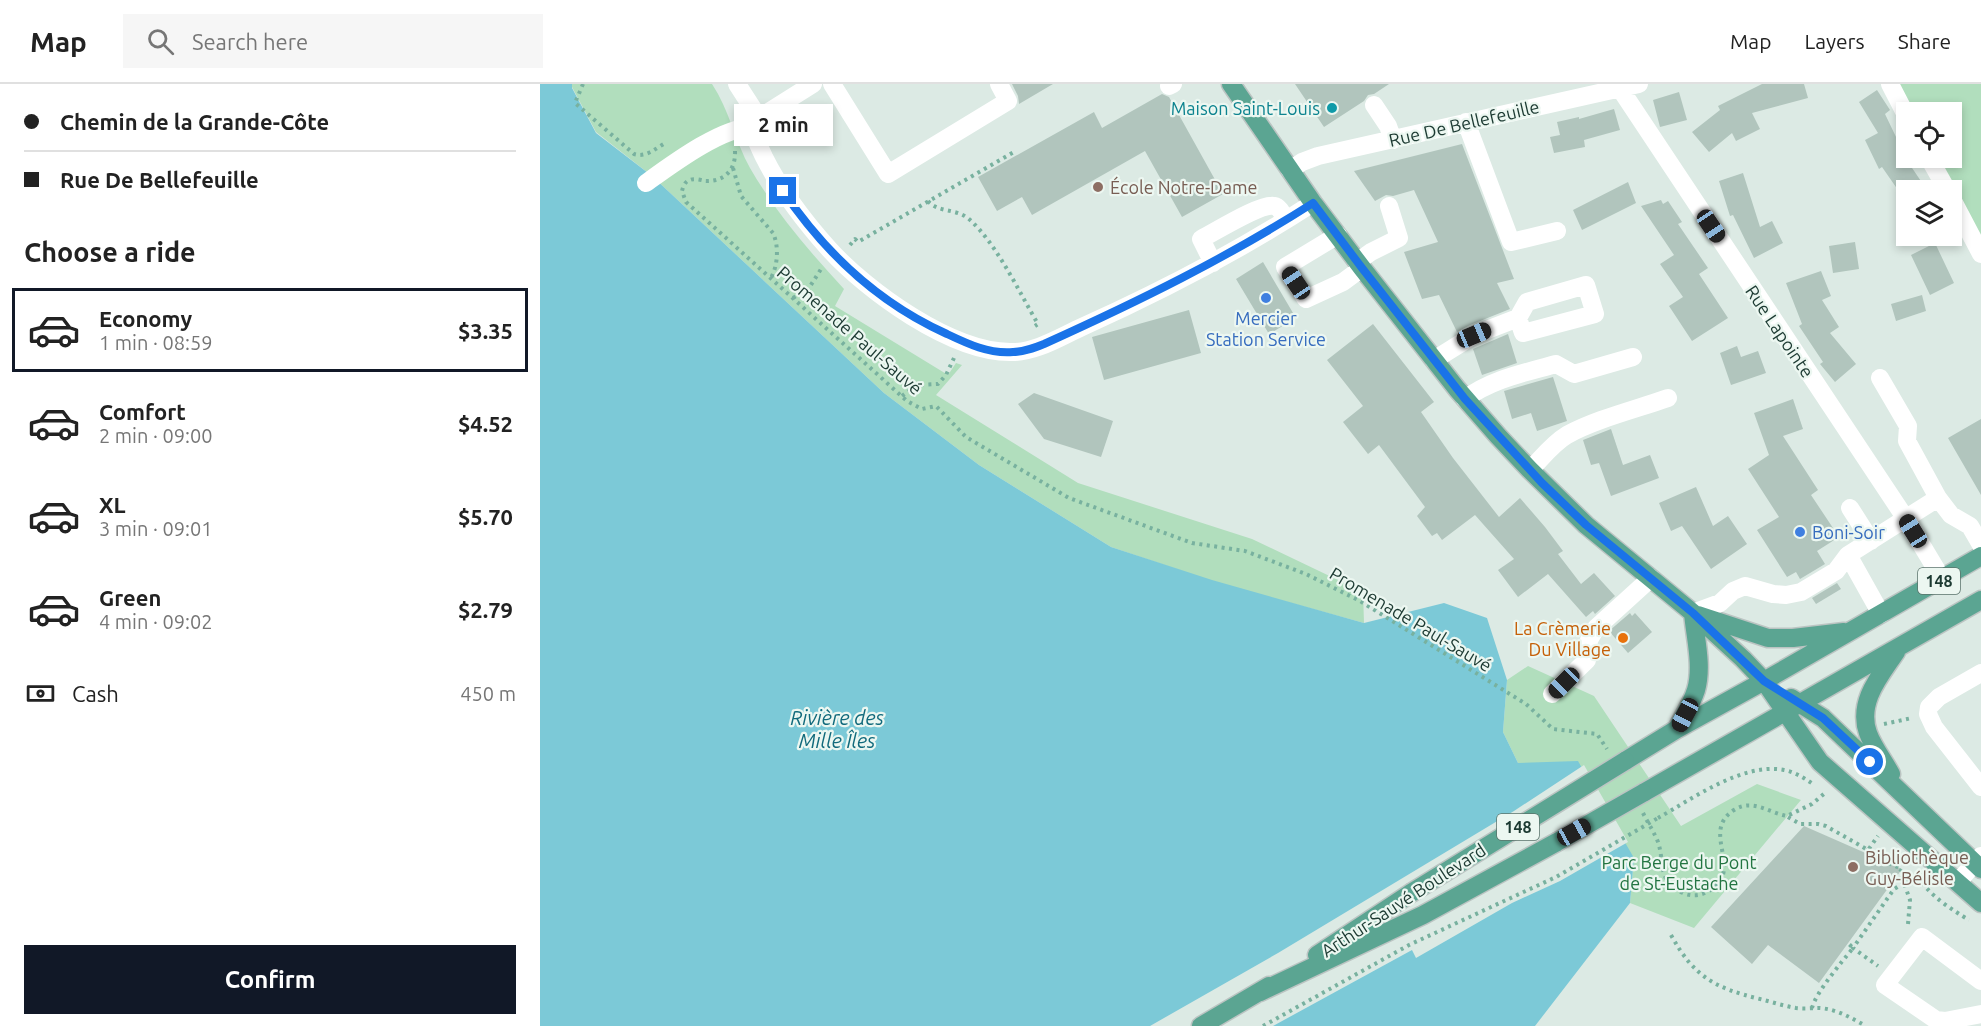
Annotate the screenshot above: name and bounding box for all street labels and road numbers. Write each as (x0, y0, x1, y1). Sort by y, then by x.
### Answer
street label: Rue De Bellefeuille (1387, 96, 1541, 150)
street label: Promenade Paul-Sauvé (773, 262, 927, 398)
street label: Rue Lapointe (1742, 281, 1818, 381)
street label: Promenade Paul-Sauvé (1326, 563, 1496, 675)
road number: 148 (1918, 568, 1960, 594)
road number: 148 (1497, 814, 1539, 840)
street label: Arthur-Sauvé Boulevard (1317, 839, 1489, 961)

